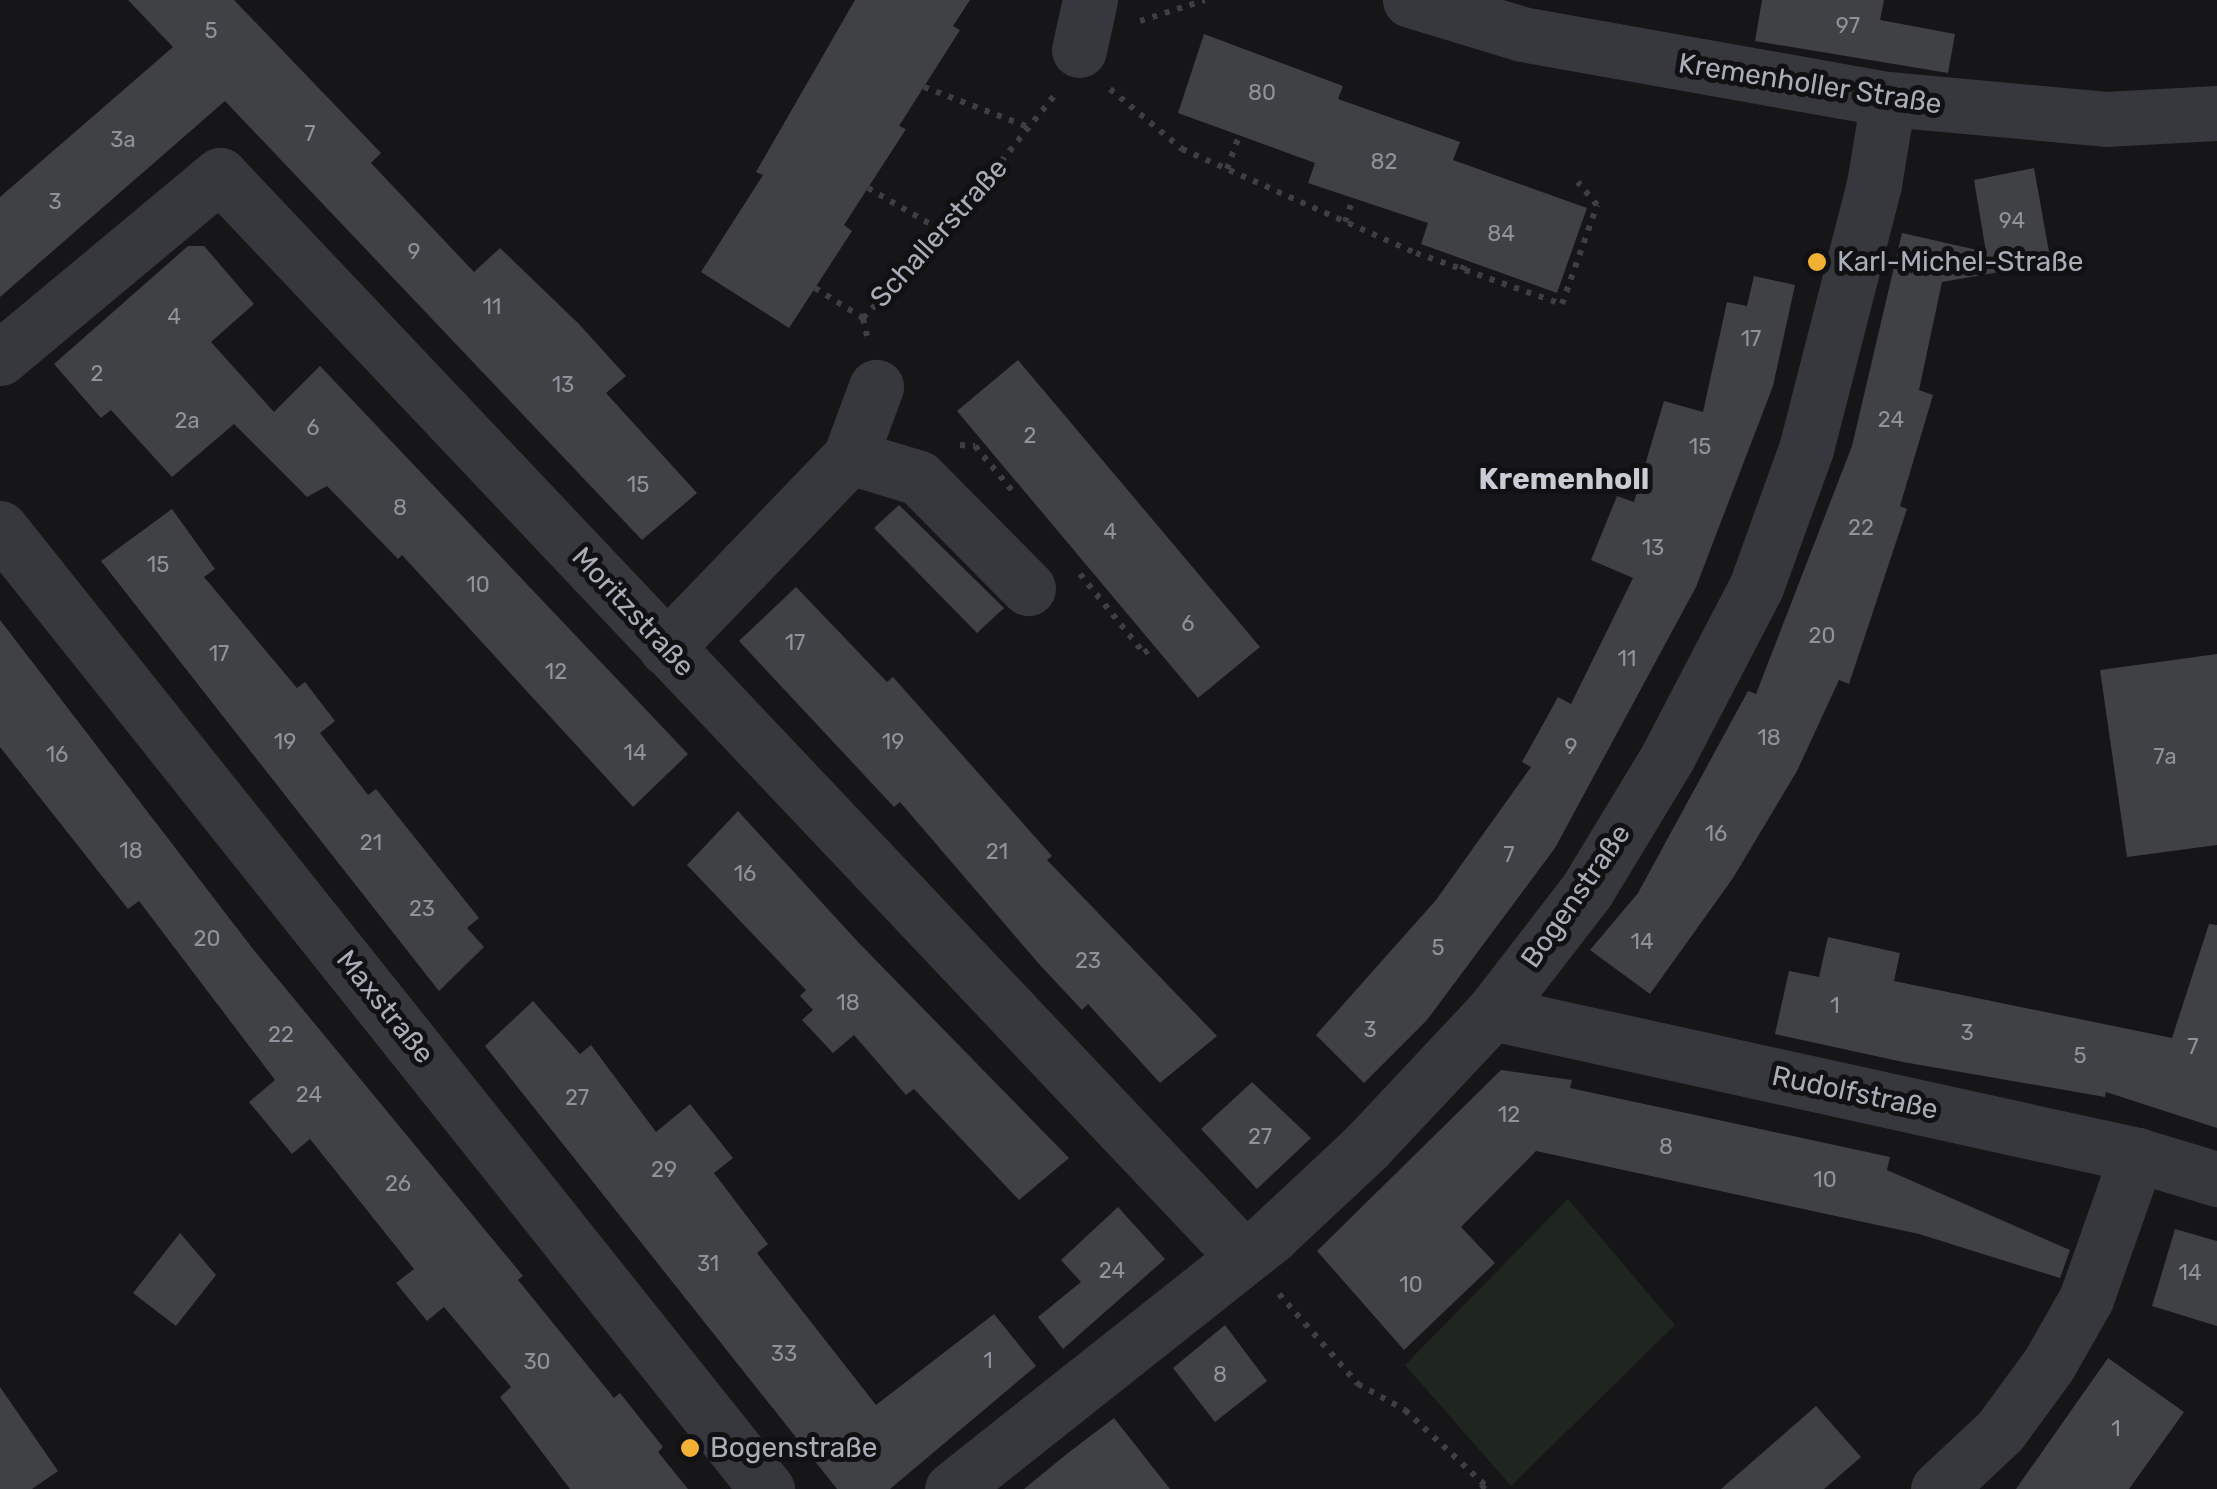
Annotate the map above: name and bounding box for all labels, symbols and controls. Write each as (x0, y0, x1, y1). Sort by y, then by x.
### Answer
house number: 97 (1836, 13, 1860, 39)
house number: 5 (204, 18, 218, 44)
street label: Kremenholler Straße (1676, 47, 1944, 121)
house number: 80 (1248, 80, 1276, 106)
house number: 7 (304, 121, 316, 147)
house number: 3a (110, 127, 136, 153)
house number: 82 (1371, 149, 1397, 175)
street label: Schallerstraße (863, 152, 1015, 314)
house number: 3 (48, 189, 62, 215)
house number: 94 (1999, 208, 2025, 234)
house number: 84 (1487, 221, 1515, 247)
house number: 9 (407, 239, 421, 265)
place label: Karl-Michel-Straße (1837, 245, 2083, 279)
marker: Karl-Michel-Straße (1806, 251, 1828, 273)
house number: 11 (483, 294, 501, 320)
house number: 4 (167, 304, 181, 330)
house number: 17 (1741, 326, 1761, 352)
house number: 2 (91, 361, 103, 387)
house number: 13 (552, 372, 574, 398)
house number: 24 (1878, 407, 1904, 433)
house number: 2a (174, 408, 200, 434)
house number: 6 (306, 415, 320, 441)
house number: 2 (1024, 423, 1036, 449)
house number: 15 (1689, 434, 1711, 460)
district label: Kremenholl (1479, 461, 1649, 497)
house number: 15 (627, 472, 649, 498)
house number: 8 (393, 495, 407, 521)
house number: 22 (1848, 515, 1874, 541)
house number: 4 (1103, 519, 1117, 545)
house number: 13 (1642, 535, 1664, 561)
street label: Moritzstraße (565, 541, 701, 683)
house number: 15 (147, 552, 169, 578)
house number: 10 (466, 572, 490, 598)
house number: 6 (1181, 611, 1195, 637)
house number: 20 (1809, 623, 1835, 649)
house number: 17 (785, 630, 805, 656)
house number: 17 (209, 641, 229, 667)
house number: 11 (1618, 646, 1636, 672)
house number: 12 (545, 659, 567, 685)
house number: 18 (1757, 725, 1781, 751)
house number: 19 (274, 729, 296, 755)
house number: 19 (882, 729, 904, 755)
house number: 9 (1564, 734, 1578, 760)
house number: 14 (623, 740, 647, 766)
house number: 16 (46, 742, 68, 768)
house number: 7a (2153, 744, 2177, 770)
street label: Bogenstraße (1514, 818, 1638, 974)
house number: 16 (1705, 821, 1727, 847)
house number: 21 (360, 830, 382, 856)
house number: 18 (119, 838, 143, 864)
house number: 21 (986, 839, 1008, 865)
house number: 7 (1503, 842, 1515, 868)
house number: 16 (734, 861, 756, 887)
house number: 23 (409, 896, 435, 922)
house number: 20 (194, 926, 220, 952)
house number: 14 (1630, 929, 1654, 955)
house number: 5 (1431, 935, 1445, 961)
street label: Maxstraße (329, 944, 441, 1070)
house number: 23 (1075, 948, 1101, 974)
house number: 18 (836, 990, 860, 1016)
house number: 1 (1830, 993, 1840, 1019)
house number: 3 (1363, 1017, 1377, 1043)
house number: 3 (1960, 1020, 1974, 1046)
house number: 22 (268, 1022, 294, 1048)
house number: 7 (2187, 1034, 2199, 1060)
house number: 5 (2073, 1043, 2087, 1069)
street label: Rudolfstraße (1769, 1059, 1941, 1127)
house number: 24 (296, 1082, 322, 1108)
house number: 27 (565, 1085, 589, 1111)
house number: 12 (1498, 1102, 1520, 1128)
house number: 27 (1248, 1124, 1272, 1150)
house number: 8 (1659, 1134, 1673, 1160)
house number: 29 (651, 1157, 677, 1183)
house number: 10 (1813, 1167, 1837, 1193)
house number: 26 (385, 1171, 411, 1197)
house number: 31 (697, 1251, 719, 1277)
house number: 24 (1099, 1258, 1125, 1284)
house number: 14 (2178, 1260, 2202, 1286)
house number: 10 (1399, 1272, 1423, 1298)
house number: 33 (771, 1341, 797, 1367)
house number: 1 (983, 1348, 993, 1374)
house number: 30 (523, 1349, 551, 1375)
house number: 8 (1213, 1362, 1227, 1388)
house number: 1 (2111, 1416, 2121, 1442)
place label: Bogenstraße (710, 1431, 877, 1465)
marker: Bogenstraße (679, 1437, 701, 1459)

